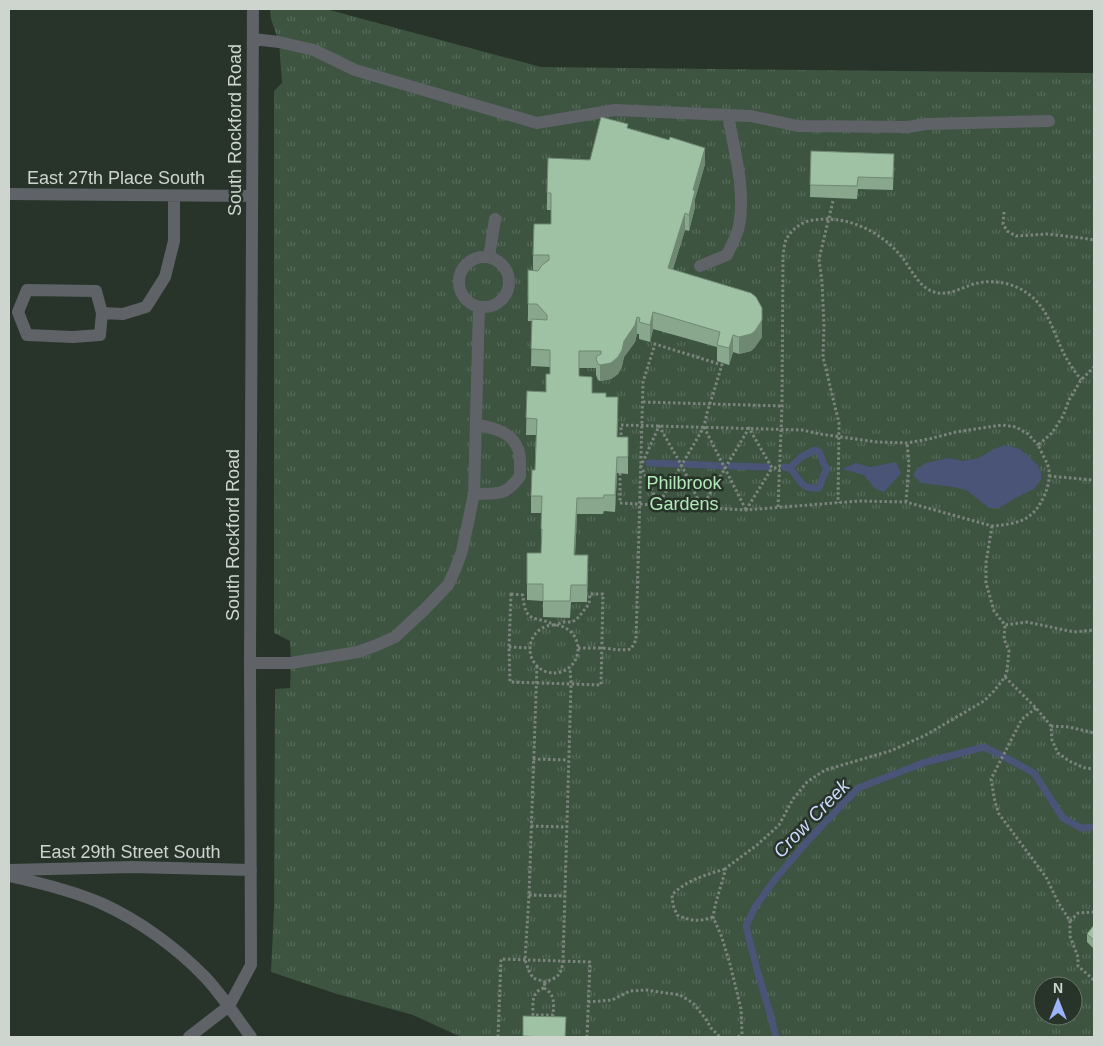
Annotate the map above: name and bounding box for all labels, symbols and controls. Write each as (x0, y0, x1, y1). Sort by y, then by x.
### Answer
street label: South Rockford Road (225, 44, 245, 216)
street label: East 27th Place South (27, 168, 205, 188)
street label: South Rockford Road (223, 449, 243, 621)
park label: Philbrook Gardens (646, 473, 723, 514)
water label: Crow Creek (769, 774, 855, 862)
street label: East 29th Street South (39, 842, 221, 862)
north arrow (1033, 976, 1083, 1026)
text: N (1053, 980, 1063, 996)

